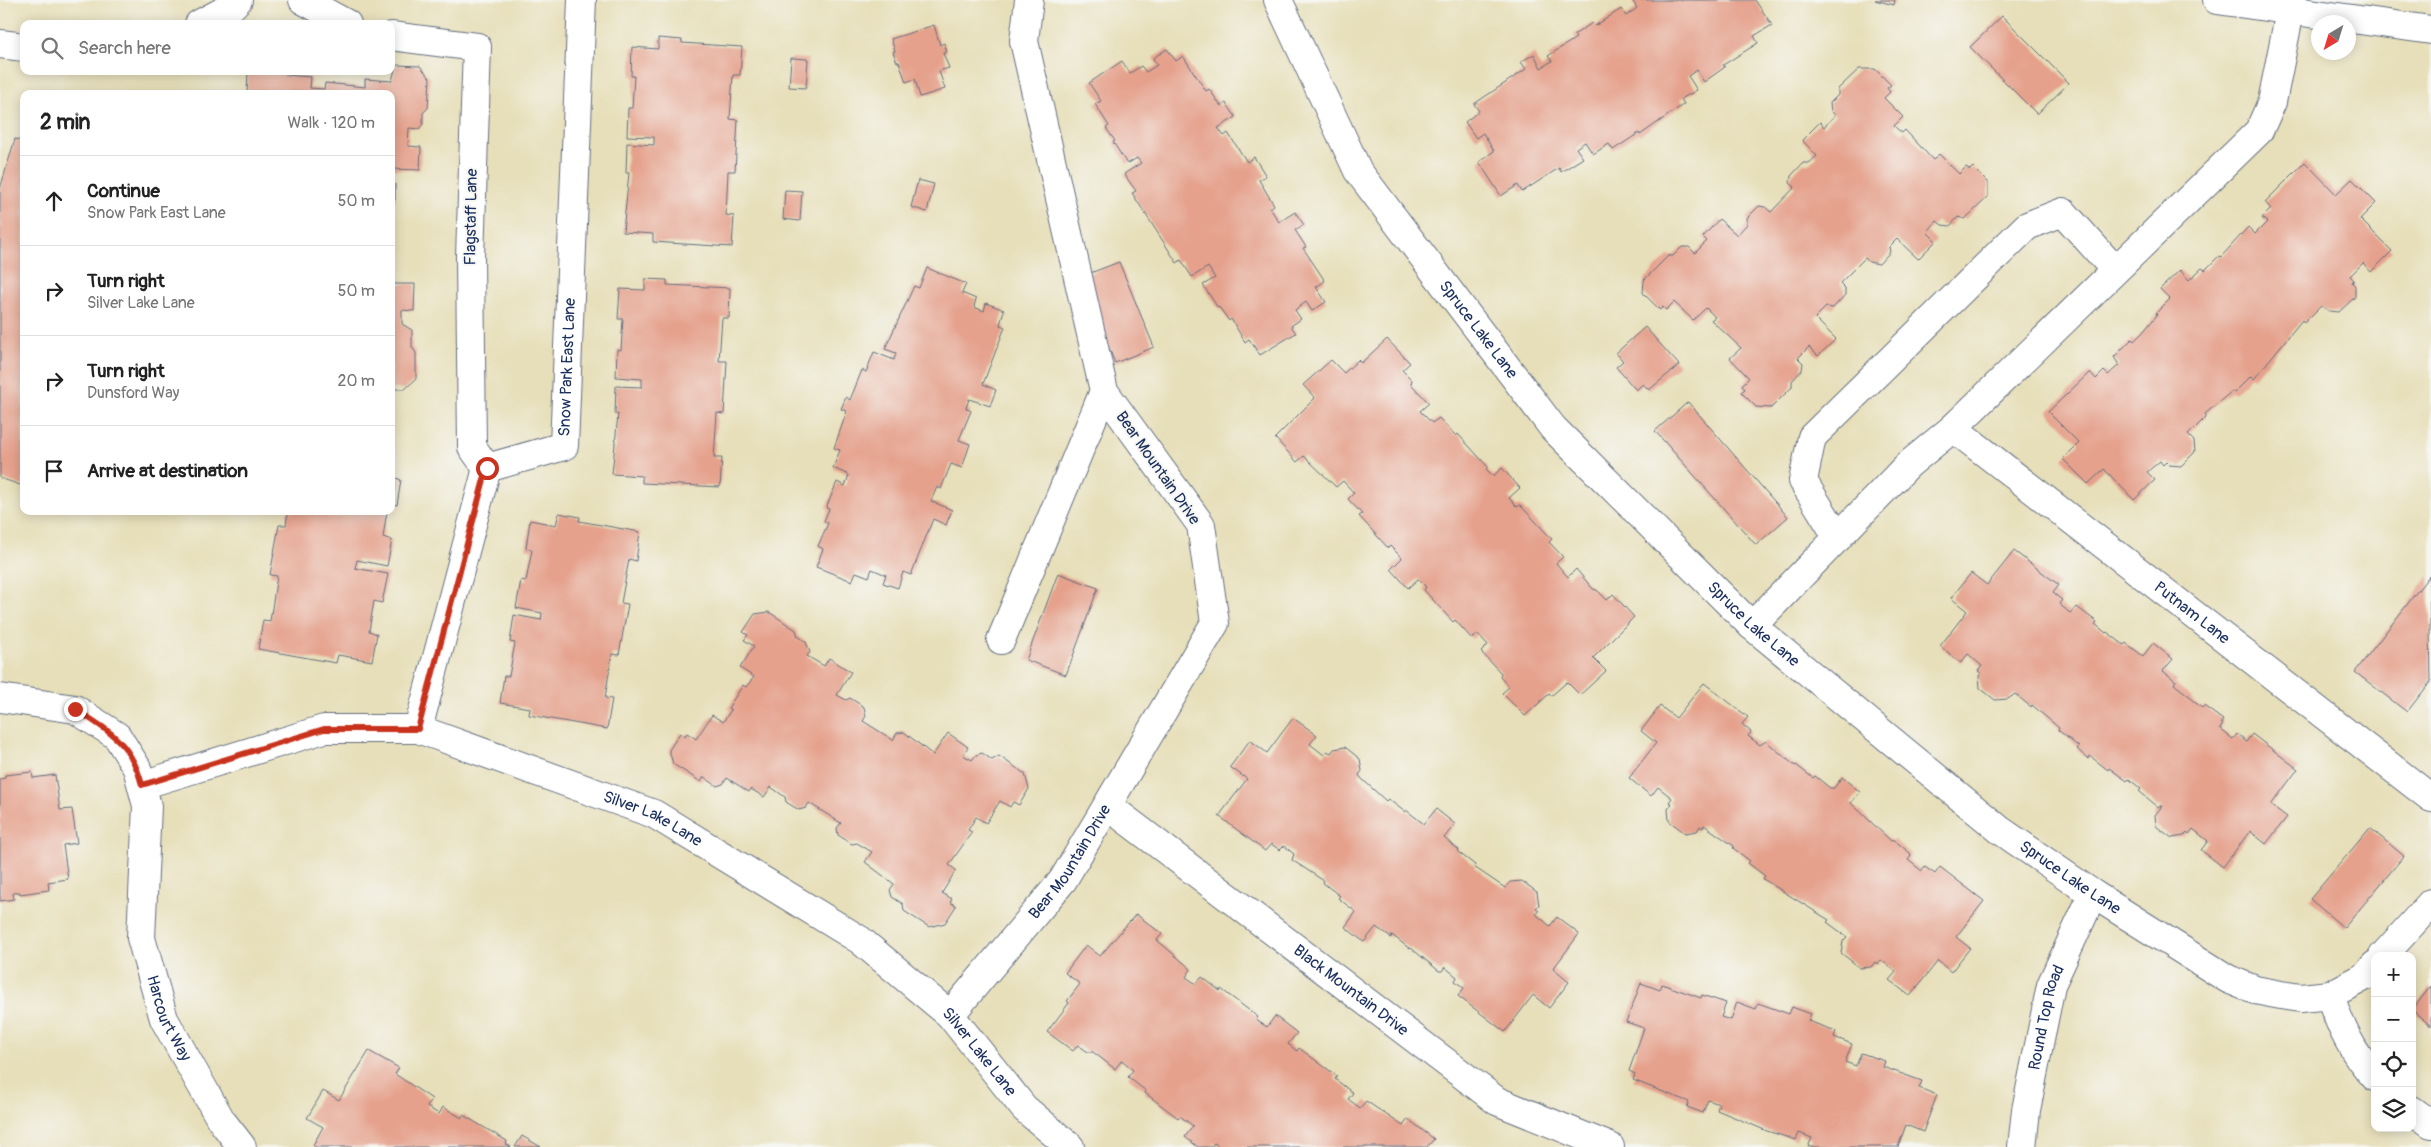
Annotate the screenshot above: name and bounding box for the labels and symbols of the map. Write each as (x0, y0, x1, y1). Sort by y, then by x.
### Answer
north arrow (2311, 15, 2356, 60)
street label: Flagstaff Lane (460, 168, 482, 266)
street label: Spruce Lake Lane (1435, 277, 1522, 383)
street label: Snow Park East Lane (554, 297, 580, 437)
street label: Bear Mountain Drive (1111, 407, 1205, 529)
route start (476, 457, 499, 480)
street label: Spruce Lake Lane (1703, 577, 1804, 671)
street label: Putnam Lane (2150, 577, 2234, 649)
route end (64, 698, 87, 721)
street label: Silver Lake Lane (601, 787, 706, 851)
street label: Bear Mountain Drive (1024, 801, 1115, 923)
street label: Spruce Lake Lane (2016, 836, 2124, 919)
street label: Black Mountain Drive (1290, 940, 1413, 1040)
street label: Round Top Road (2024, 962, 2069, 1072)
street label: Harcourt Way (142, 973, 196, 1065)
street label: Silver Lake Lane (938, 1003, 1021, 1100)

